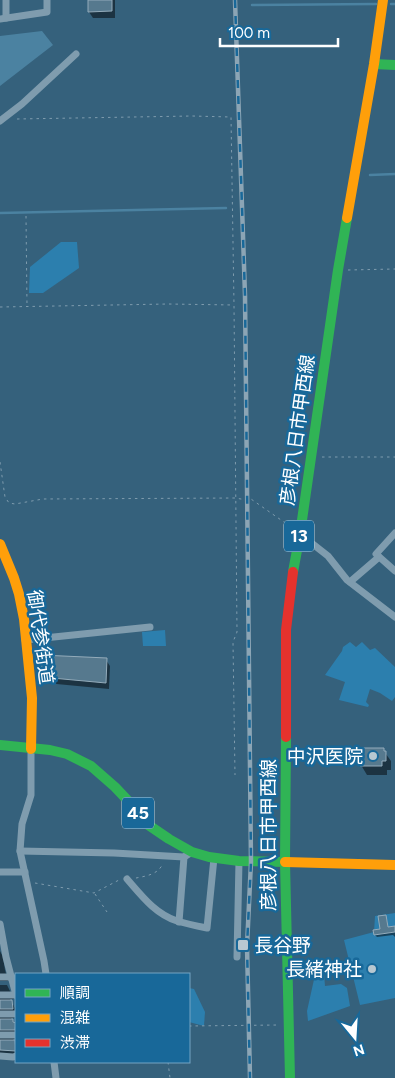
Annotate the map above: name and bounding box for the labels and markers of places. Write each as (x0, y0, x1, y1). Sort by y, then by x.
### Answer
place label: 中沢医院 (287, 745, 363, 768)
marker: 中沢医院 (367, 750, 379, 762)
place label: 長谷野 (254, 934, 311, 957)
marker: 長谷野 (236, 938, 250, 952)
place label: 長緒神社 (286, 958, 362, 981)
marker: 長緒神社 (366, 963, 378, 975)

